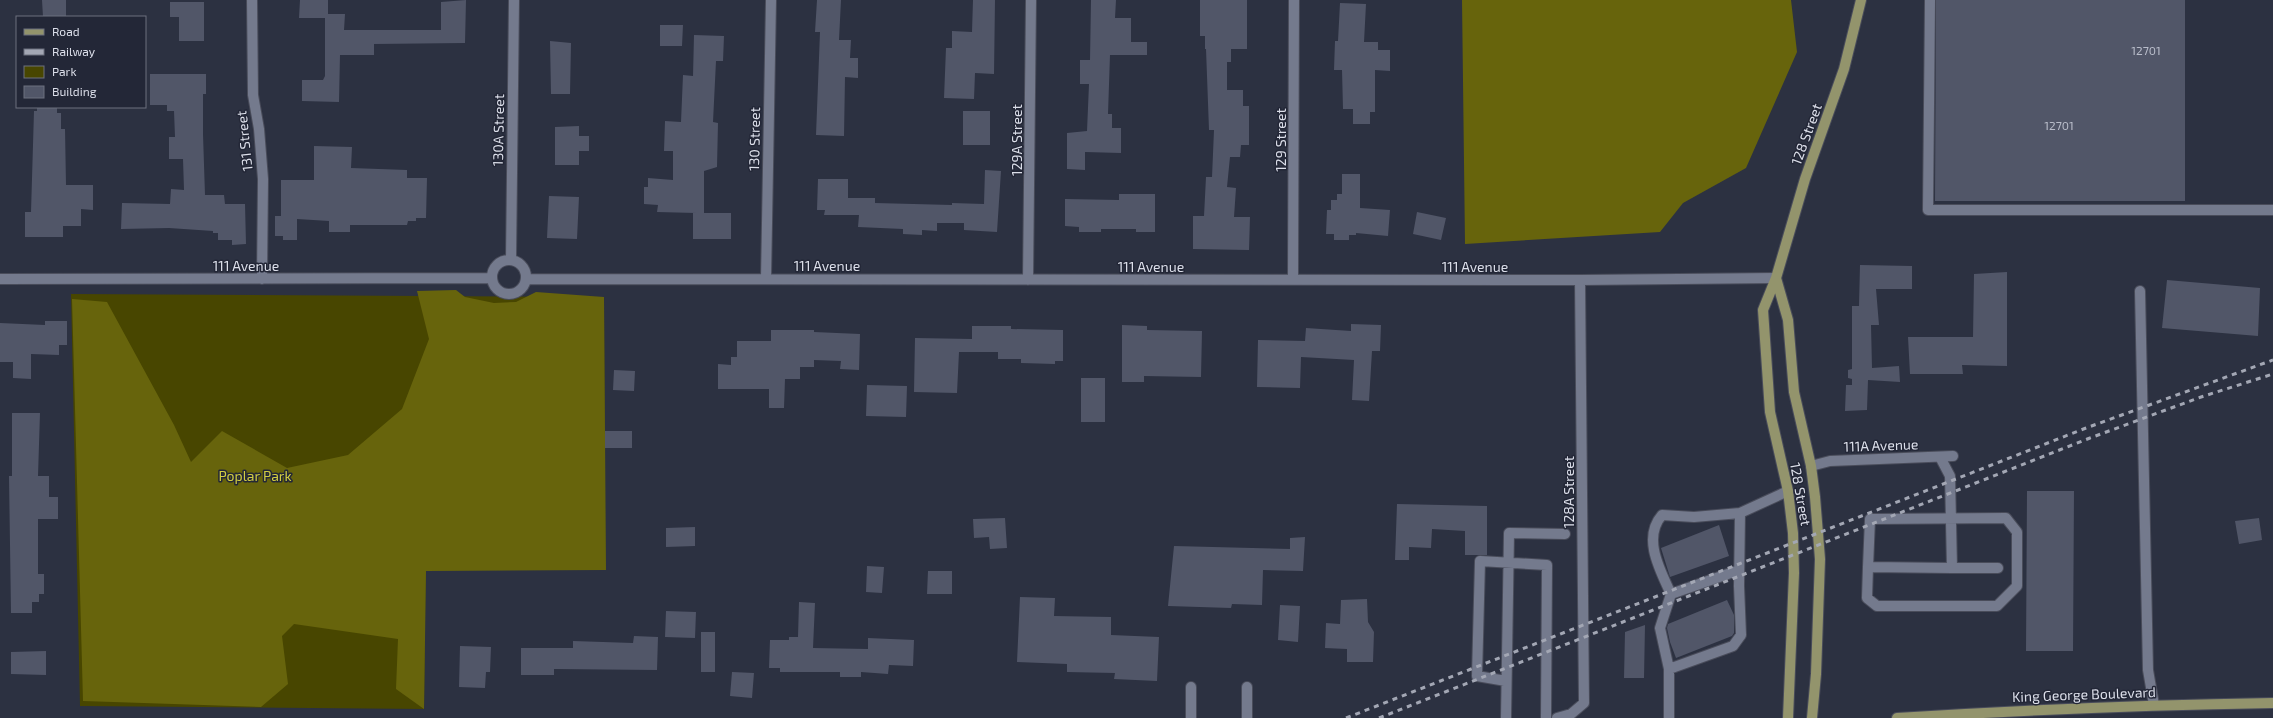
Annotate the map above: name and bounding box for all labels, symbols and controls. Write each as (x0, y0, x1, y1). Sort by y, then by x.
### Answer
legend (16, 16, 146, 108)
text: Road (52, 24, 80, 38)
house number: 12701 (2131, 43, 2161, 57)
text: Railway (52, 44, 96, 58)
text: Park (52, 64, 77, 78)
text: Building (52, 84, 97, 98)
street label: 130A Street (489, 94, 507, 166)
street label: 128 Street (1787, 101, 1825, 167)
street label: 129A Street (1008, 104, 1025, 176)
street label: 130 Street (745, 107, 763, 171)
street label: 129 Street (1272, 108, 1289, 172)
street label: 131 Street (232, 110, 256, 172)
house number: 12701 (2044, 118, 2074, 132)
street label: 111 Avenue (213, 257, 279, 274)
street label: 111 Avenue (794, 257, 860, 274)
street label: 111 Avenue (1118, 258, 1184, 275)
street label: 111 Avenue (1442, 258, 1508, 275)
street label: 111A Avenue (1843, 435, 1919, 455)
street label: 128A Street (1560, 456, 1577, 528)
street label: 128 Street (1787, 461, 1815, 527)
park label: Poplar Park (218, 467, 292, 484)
street label: King George Boulevard (2012, 683, 2156, 705)

